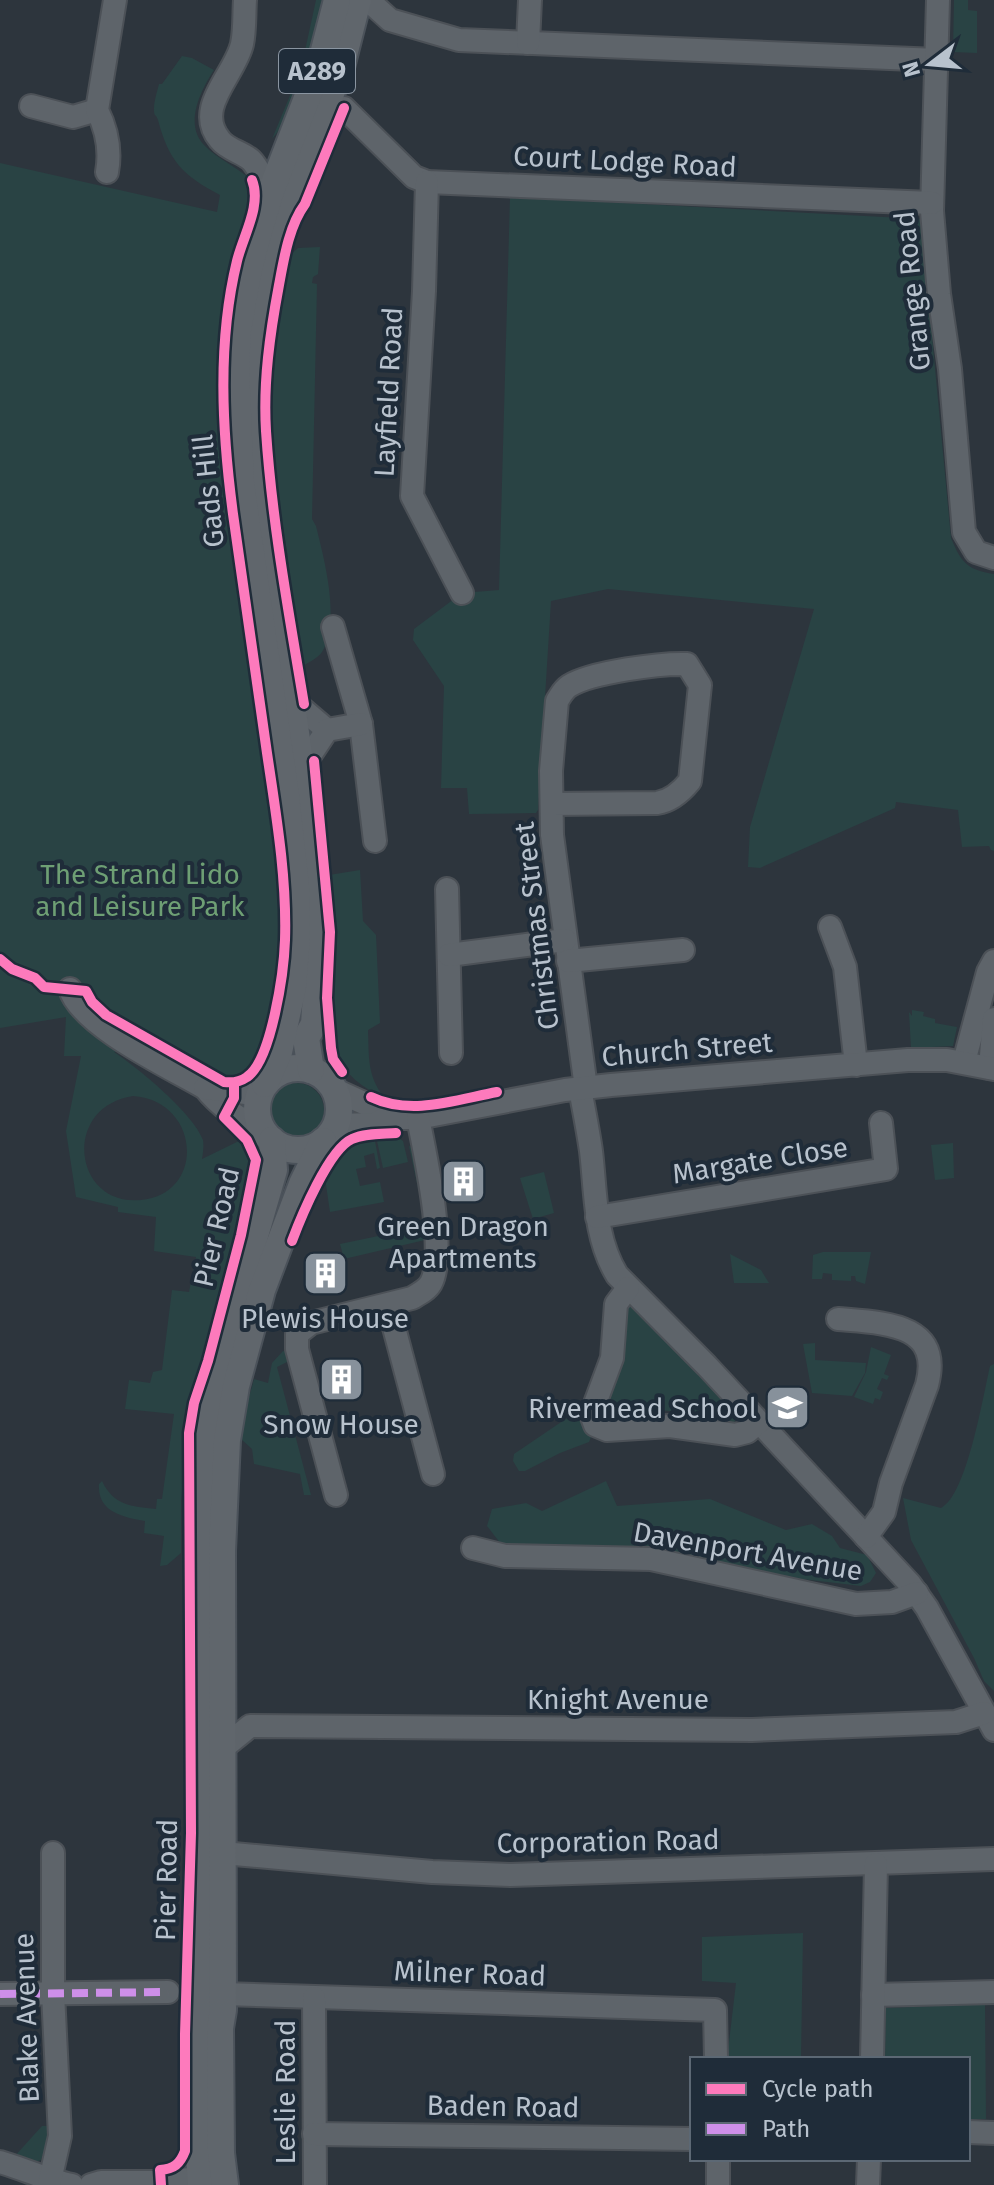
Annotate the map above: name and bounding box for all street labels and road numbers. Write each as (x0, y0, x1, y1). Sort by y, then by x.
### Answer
road number: A289 (279, 49, 355, 93)
street label: Court Lodge Road (512, 139, 738, 184)
street label: Grange Road (888, 209, 937, 372)
street label: Layfield Road (368, 306, 409, 478)
street label: Gads Hill (186, 433, 231, 549)
street label: Christmas Street (507, 819, 566, 1032)
street label: Church Street (600, 1026, 775, 1073)
street label: Margate Close (670, 1130, 850, 1191)
street label: Pier Road (187, 1164, 246, 1290)
street label: Davenport Avenue (631, 1515, 865, 1588)
street label: Knight Avenue (527, 1683, 709, 1716)
street label: Pier Road (149, 1819, 184, 1941)
street label: Corporation Road (496, 1823, 720, 1860)
street label: Blake Avenue (7, 1932, 46, 2104)
street label: Milner Road (393, 1954, 547, 1993)
street label: Leslie Road (269, 2020, 302, 2164)
street label: Baden Road (426, 2089, 580, 2124)

